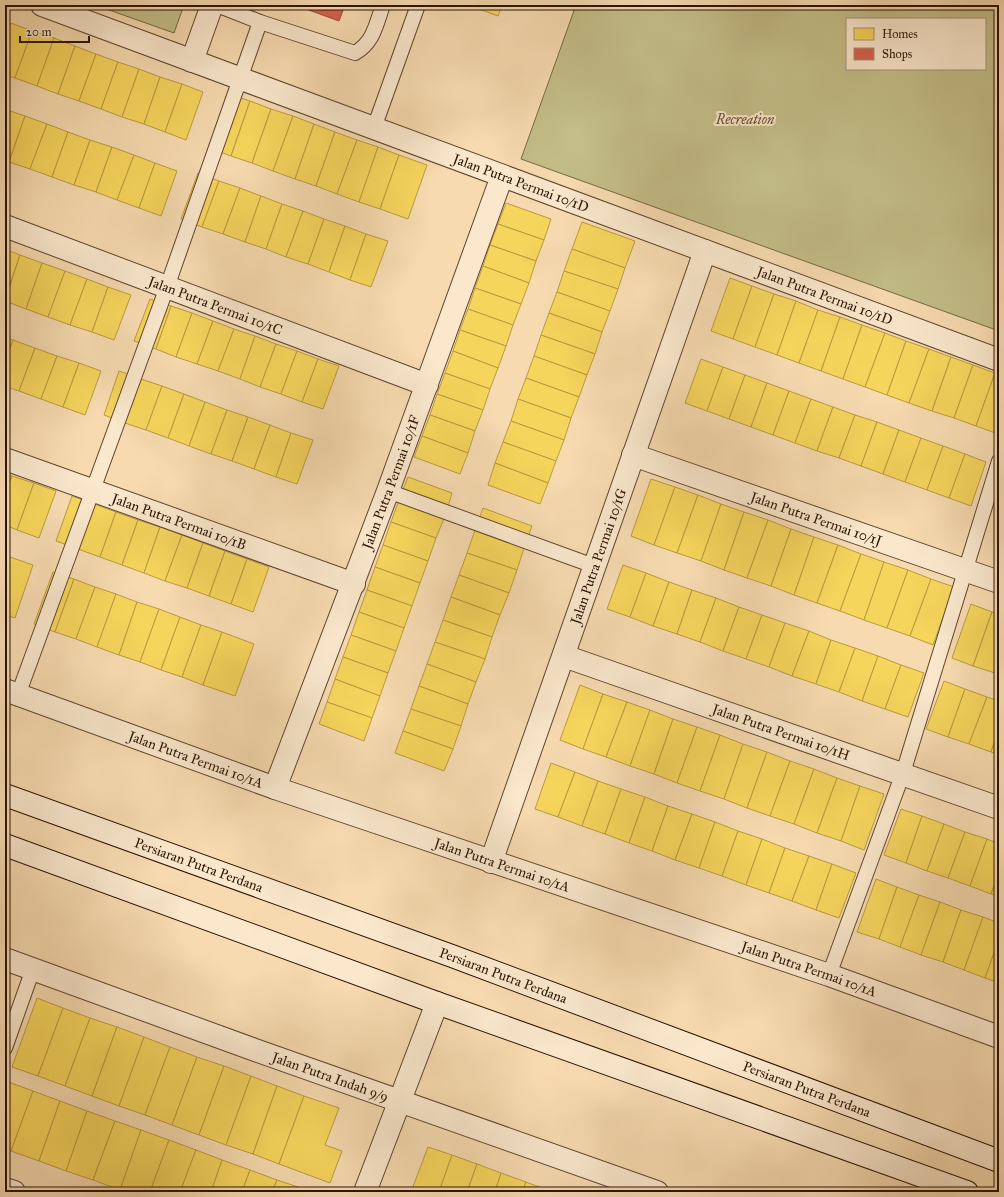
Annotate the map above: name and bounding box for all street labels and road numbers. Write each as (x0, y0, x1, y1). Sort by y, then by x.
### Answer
street label: Jalan Putra Permai 10/1D (449, 149, 591, 216)
street label: Jalan Putra Permai 10/1D (752, 262, 895, 328)
street label: Jalan Putra Permai 10/1C (144, 272, 285, 338)
street label: Jalan Putra Permai 10/1F (357, 413, 423, 554)
street label: Jalan Putra Permai 10/1G (566, 486, 630, 629)
street label: Jalan Putra Permai 10/1J (746, 487, 885, 550)
street label: Jalan Putra Permai 10/1B (107, 489, 249, 553)
street label: Jalan Putra Permai 10/1H (708, 699, 852, 764)
street label: Jalan Putra Permai 10/1A (124, 726, 266, 792)
street label: Jalan Putra Permai 10/1A (430, 833, 573, 896)
street label: Persiaran Putra Perdana (132, 834, 265, 896)
street label: Jalan Putra Permai 10/1A (737, 937, 879, 1000)
street label: Persiaran Putra Perdana (437, 944, 570, 1007)
street label: Jalan Putra Indah 9/9 (268, 1048, 391, 1105)
street label: Persiaran Putra Perdana (740, 1057, 873, 1121)

